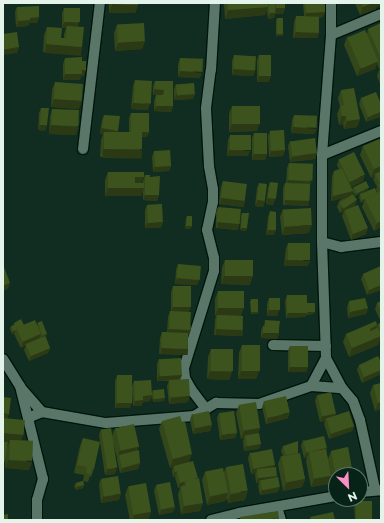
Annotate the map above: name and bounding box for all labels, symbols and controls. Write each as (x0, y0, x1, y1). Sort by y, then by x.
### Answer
north arrow (328, 467, 368, 507)
text: N (346, 489, 359, 505)

